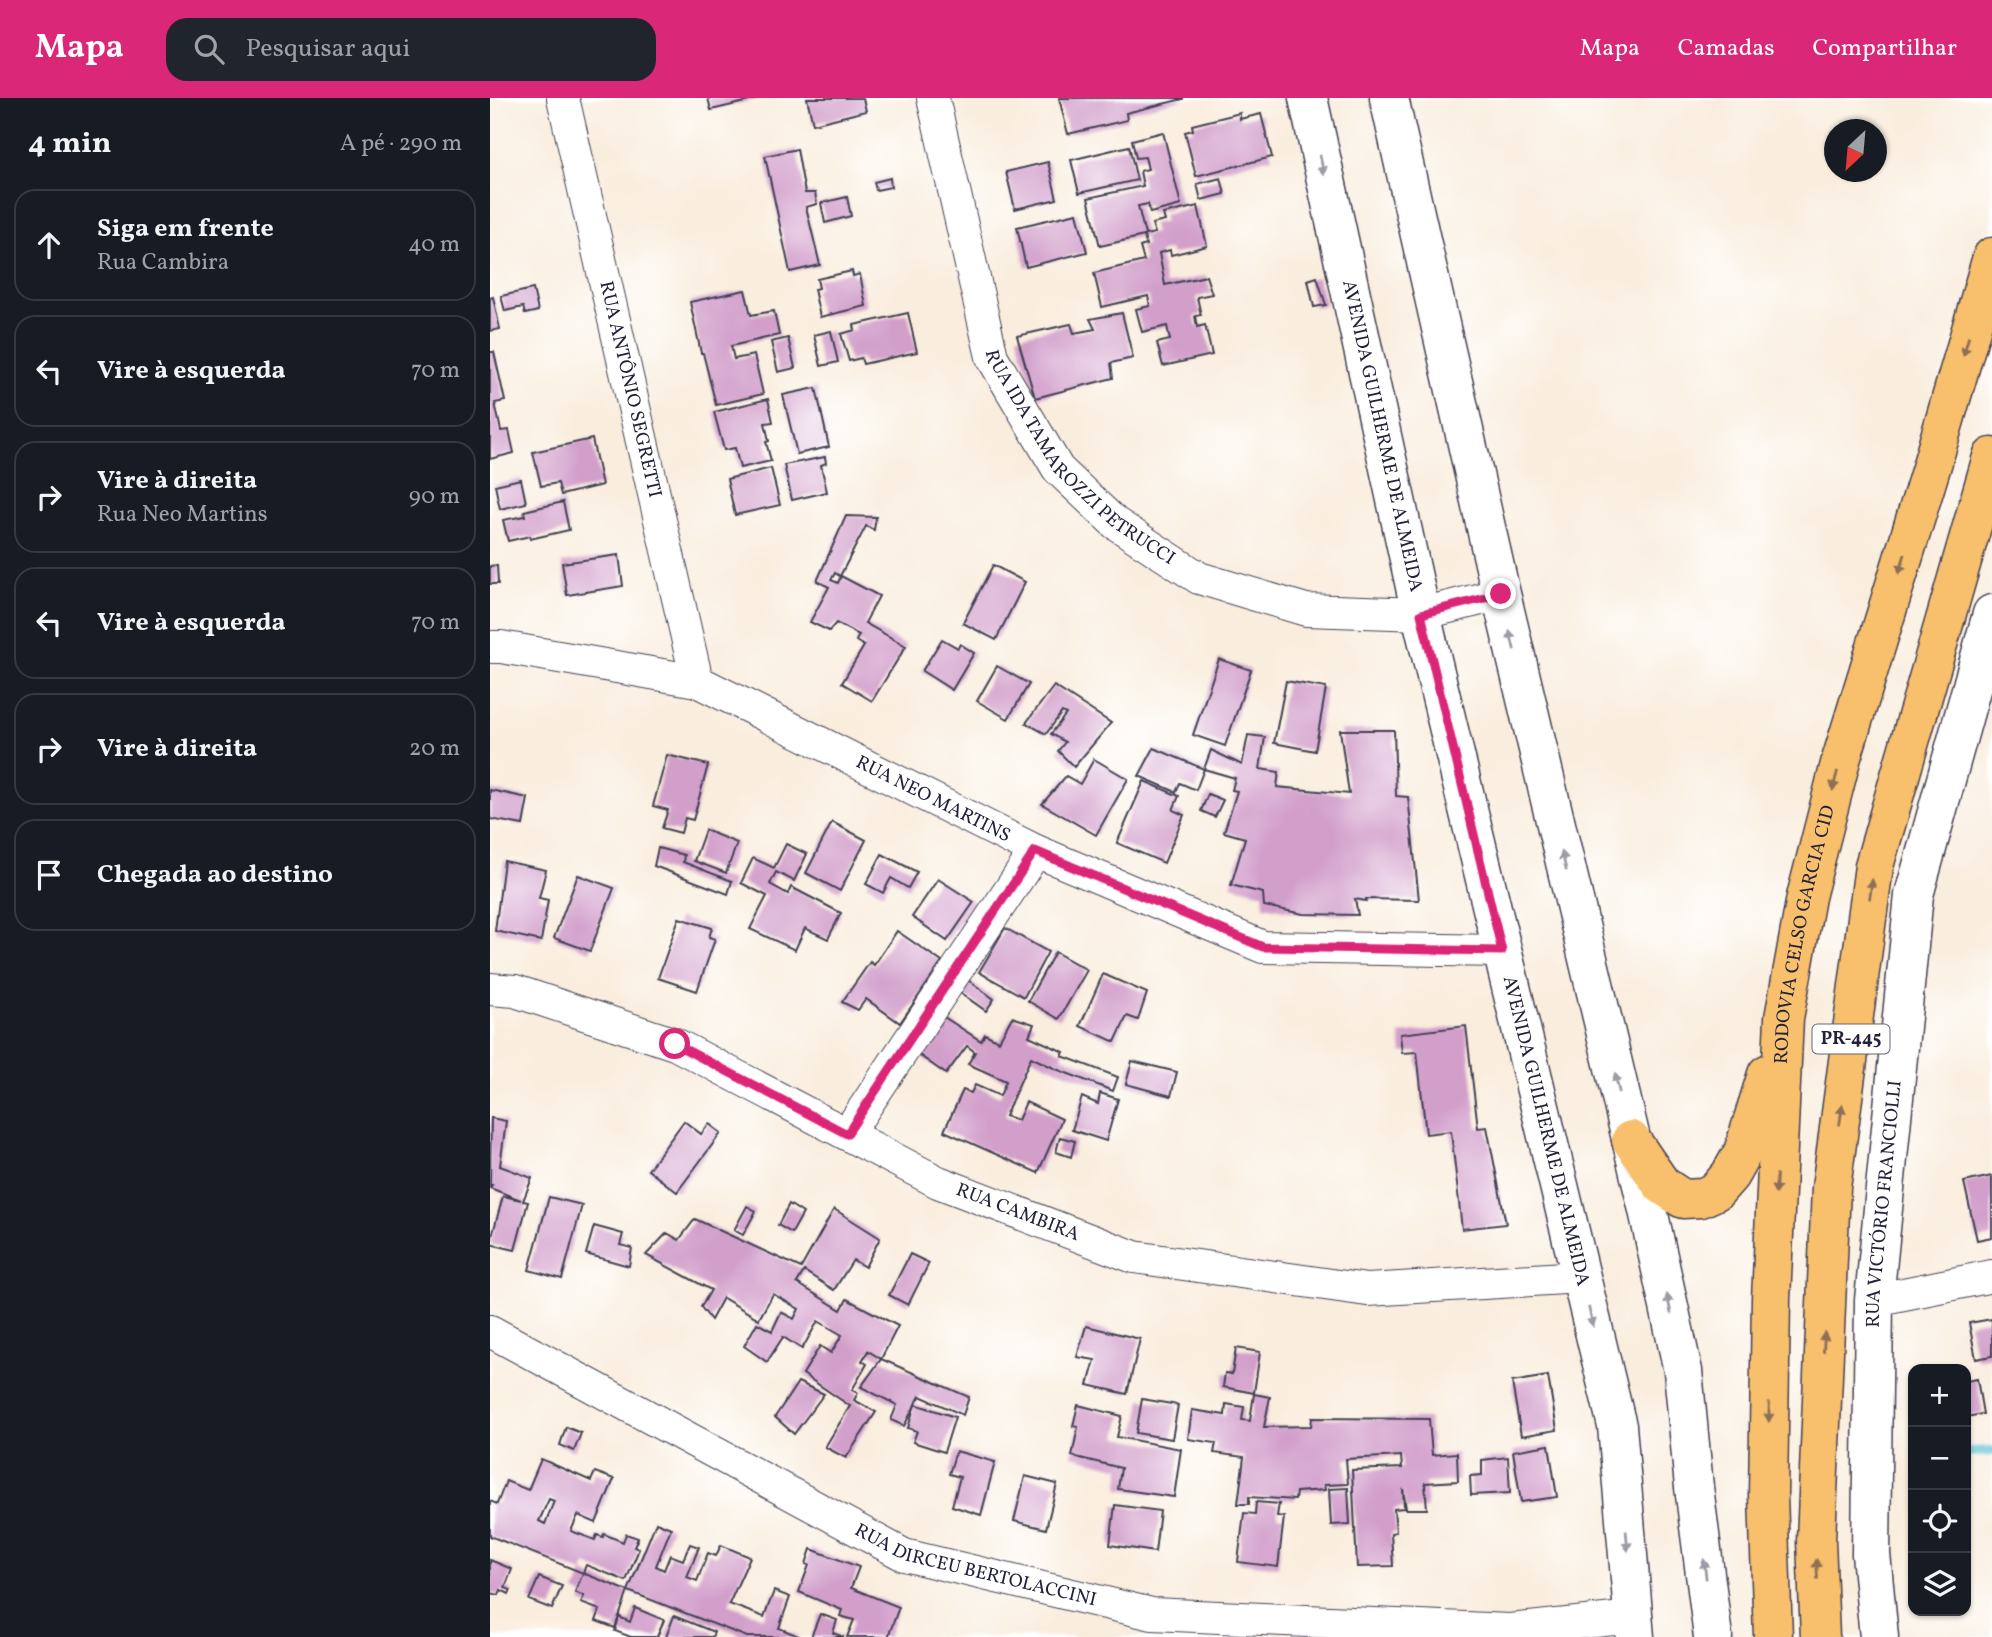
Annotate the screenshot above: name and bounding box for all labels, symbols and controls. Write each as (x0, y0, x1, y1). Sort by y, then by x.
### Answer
search box (166, 18, 656, 81)
text: Mapa (35, 26, 124, 72)
icon: search (190, 30, 228, 68)
text: Pesquisar aqui (246, 31, 410, 67)
text: Mapa (1580, 32, 1640, 66)
text: Camadas (1678, 32, 1774, 66)
text: Compartilhar (1812, 32, 1957, 66)
north arrow (1824, 119, 1887, 182)
text: 4 min (28, 123, 112, 165)
text: A pé · 290 m (340, 128, 462, 160)
one-way arrow (1317, 154, 1328, 176)
text: Siga em frente (97, 211, 274, 247)
icon: ahead (30, 226, 68, 264)
text: 40 m (408, 229, 460, 261)
text: Rua Cambira (97, 247, 229, 279)
street label: AVENIDA GUILHERME DE ALMEIDA (1335, 278, 1429, 594)
street label: RUA ANTÔNIO SEGRETTI (592, 279, 667, 500)
one-way arrow (1961, 336, 1971, 357)
street label: RUA IDA TAMAROZZI PETRUCCI (978, 347, 1180, 572)
icon: left (30, 352, 68, 390)
text: Vire à esquerda (97, 353, 286, 389)
text: 70 m (411, 355, 460, 387)
text: Vire à direita (97, 463, 257, 499)
icon: right (30, 478, 68, 516)
text: 90 m (409, 481, 460, 513)
text: Rua Neo Martins (97, 499, 268, 531)
one-way arrow (1896, 554, 1906, 575)
route end (1485, 578, 1516, 609)
icon: left (30, 604, 68, 642)
text: Vire à esquerda (97, 605, 286, 641)
text: 70 m (411, 607, 460, 639)
one-way arrow (1506, 629, 1517, 651)
icon: right (30, 730, 68, 768)
text: Vire à direita (97, 731, 257, 767)
text: 20 m (409, 733, 460, 765)
street label: RUA NEO MARTINS (851, 750, 1015, 849)
one-way arrow (1829, 771, 1840, 793)
street label: RODOVIA CELSO GARCIA CID (1769, 802, 1842, 1065)
one-way arrow (1558, 850, 1569, 872)
icon: arrive (30, 856, 68, 894)
text: Chegada ao destino (97, 857, 333, 893)
one-way arrow (1866, 878, 1877, 900)
street label: AVENIDA GUILHERME DE ALMEIDA (1496, 973, 1596, 1289)
road number: PR-445 (1812, 1024, 1890, 1054)
route start (659, 1028, 690, 1059)
one-way arrow (1611, 1072, 1622, 1094)
street label: RUA VICTÓRIO FRANCIOLLI (1861, 1079, 1909, 1328)
one-way arrow (1836, 1104, 1847, 1126)
one-way arrow (1771, 1174, 1782, 1196)
street label: RUA CAMBIRA (952, 1177, 1083, 1248)
one-way arrow (1663, 1293, 1674, 1315)
one-way arrow (1586, 1306, 1597, 1328)
one-way arrow (1819, 1330, 1830, 1352)
map controls (1908, 1364, 1971, 1616)
button: + (1908, 1364, 1971, 1427)
one-way arrow (1763, 1401, 1775, 1423)
button: − (1908, 1427, 1971, 1490)
button: locate (1908, 1490, 1971, 1553)
street label: RUA DIRCEU BERTOLACCINI (850, 1518, 1099, 1613)
one-way arrow (1622, 1530, 1633, 1552)
button: layers (1908, 1553, 1971, 1616)
one-way arrow (1699, 1558, 1710, 1580)
one-way arrow (1811, 1558, 1822, 1580)

